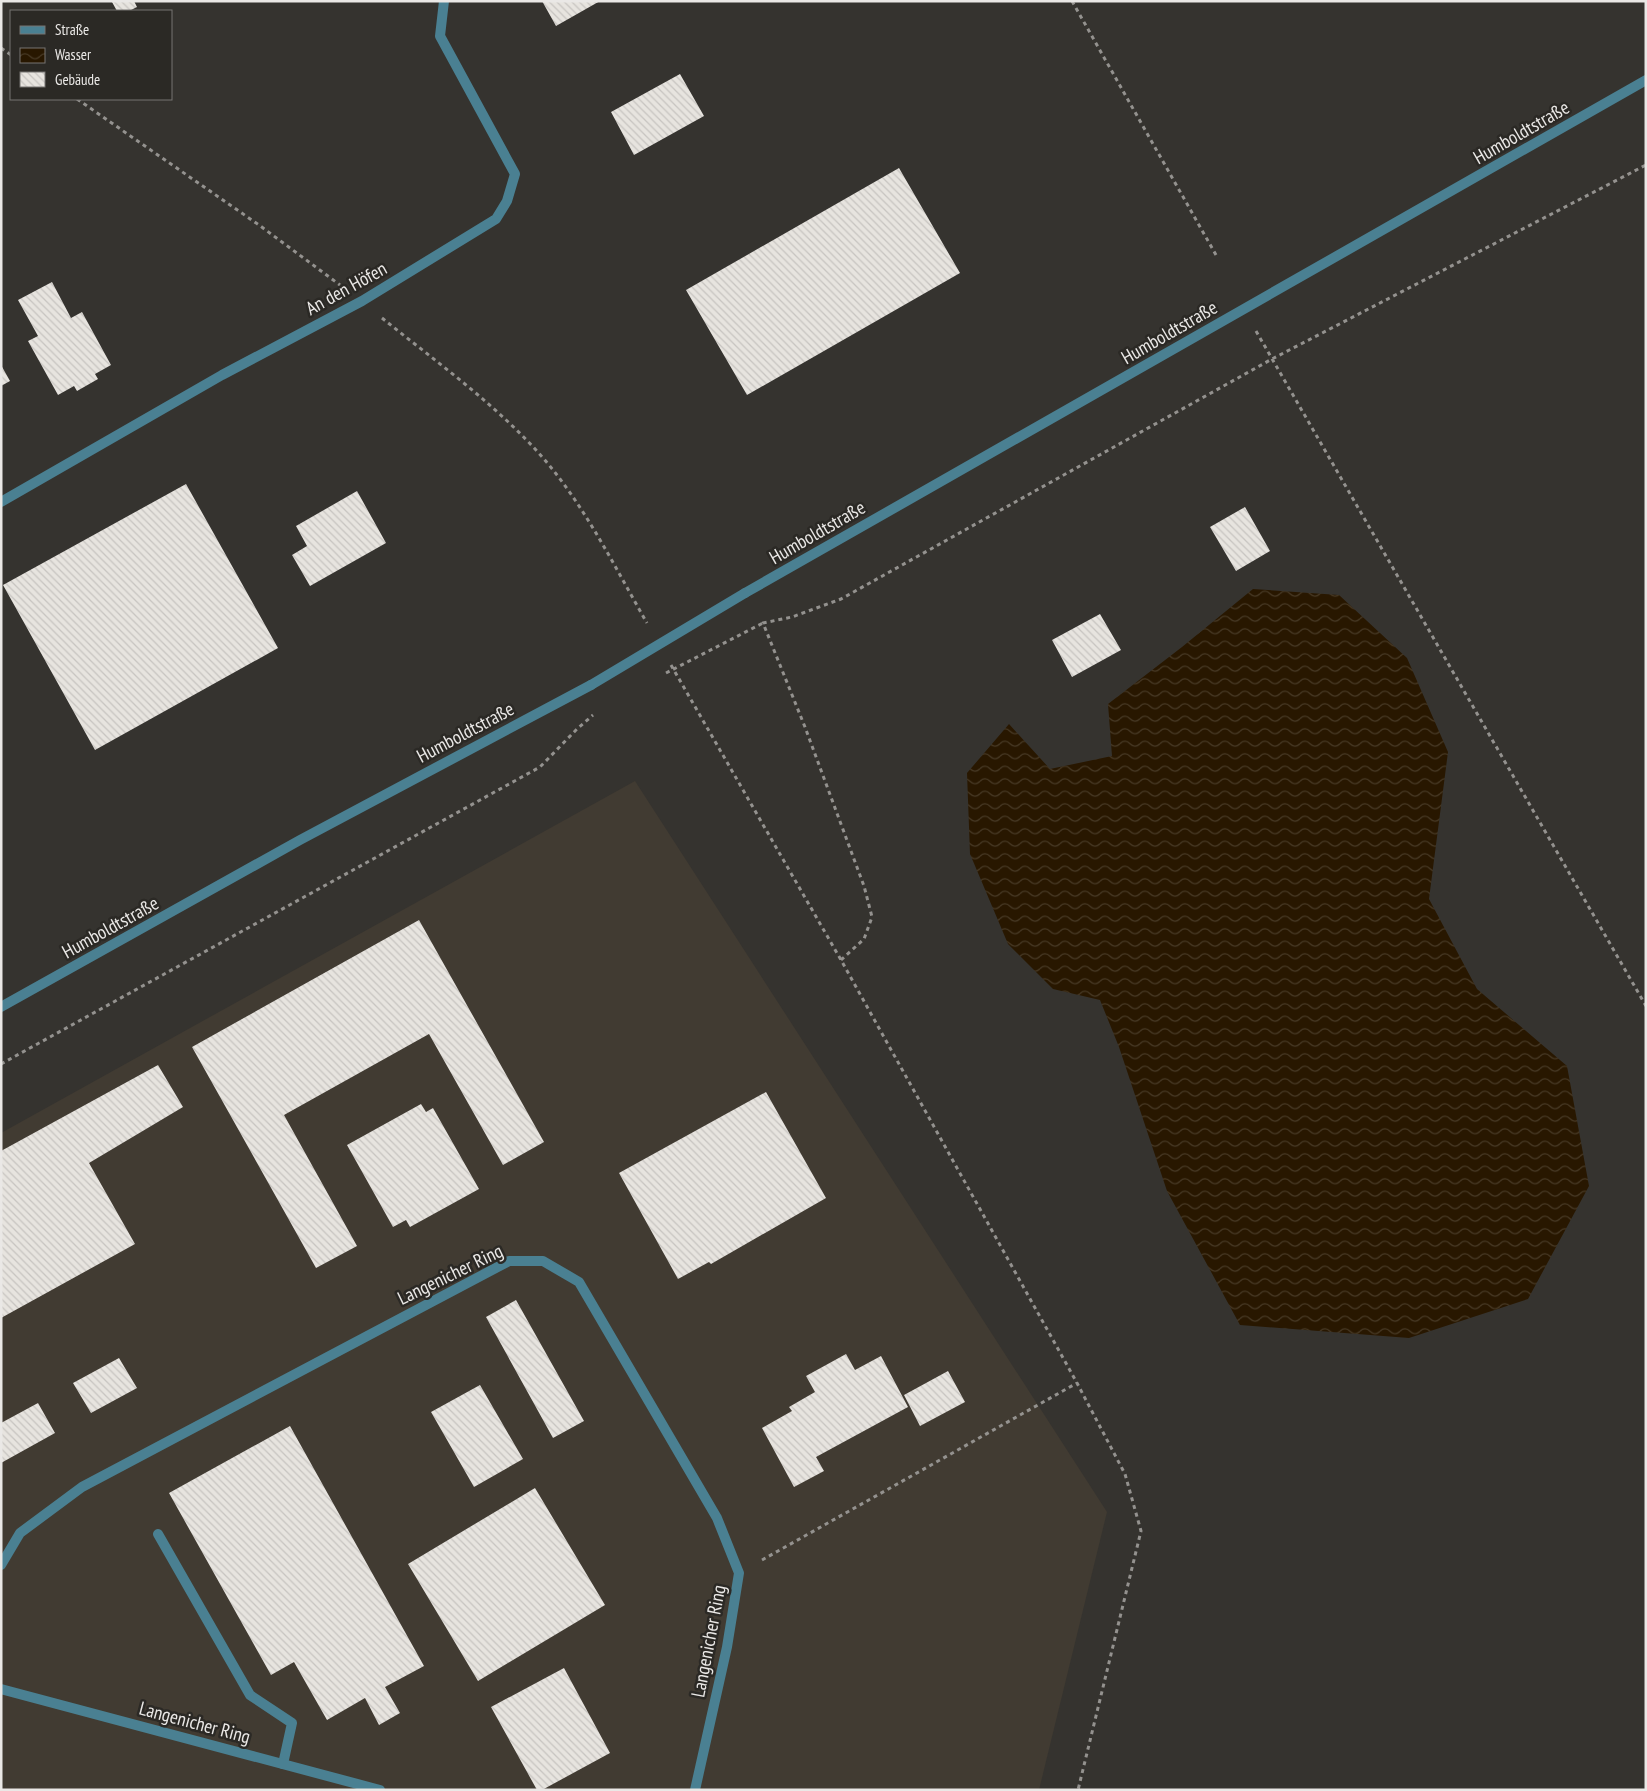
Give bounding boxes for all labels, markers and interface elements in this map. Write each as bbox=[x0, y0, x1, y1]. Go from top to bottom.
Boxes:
legend bbox=[10, 10, 172, 100]
text: Straße bbox=[55, 20, 89, 39]
text: Wasser bbox=[55, 45, 92, 64]
text: Gebäude bbox=[55, 70, 100, 89]
street label: Humboldtstraße bbox=[1469, 95, 1573, 169]
street label: An den Höfen bbox=[301, 256, 391, 320]
street label: Humboldtstraße bbox=[1117, 295, 1221, 369]
street label: Humboldtstraße bbox=[765, 495, 869, 569]
street label: Humboldtstraße bbox=[412, 696, 518, 768]
street label: Humboldtstraße bbox=[58, 891, 163, 963]
street label: Langenicher Ring bbox=[393, 1238, 507, 1310]
street label: Langenicher Ring bbox=[685, 1583, 731, 1699]
street label: Langenicher Ring bbox=[137, 1696, 253, 1748]

